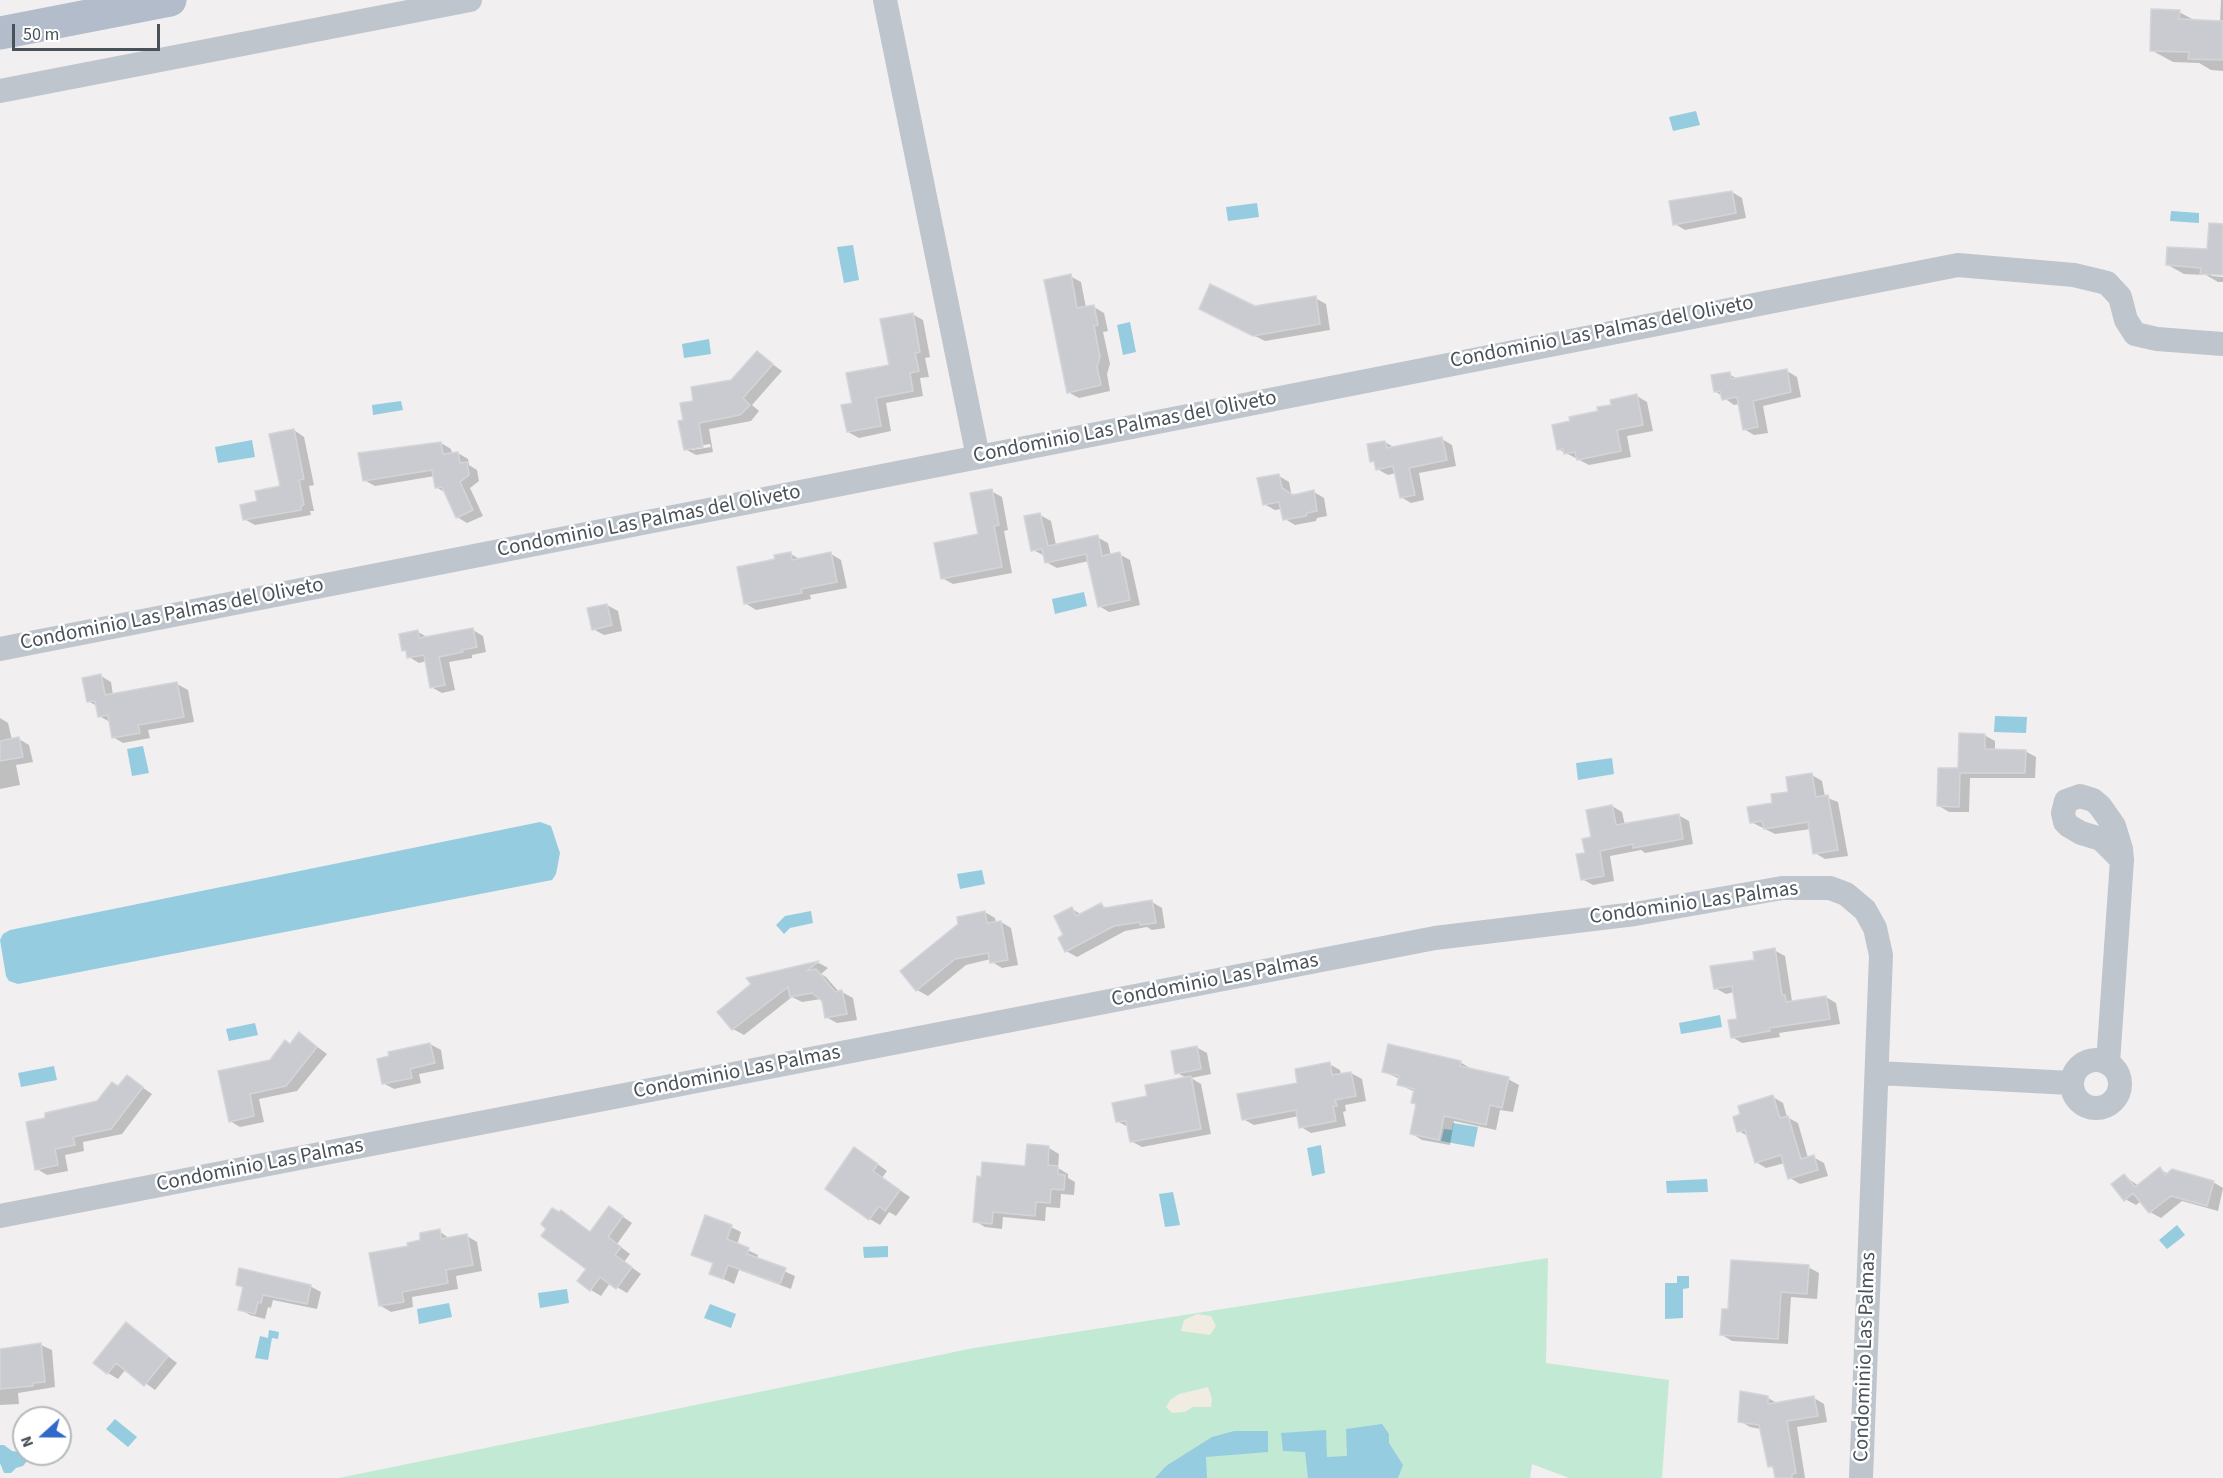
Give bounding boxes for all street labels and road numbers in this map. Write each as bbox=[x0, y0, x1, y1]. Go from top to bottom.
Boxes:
street label: Condominio Las Palmas del Oliveto bbox=[1448, 291, 1756, 375]
street label: Condominio Las Palmas del Oliveto bbox=[971, 386, 1279, 470]
street label: Condominio Las Palmas del Oliveto bbox=[495, 480, 803, 564]
street label: Condominio Las Palmas del Oliveto bbox=[18, 573, 326, 657]
street label: Condominio Las Palmas bbox=[1588, 877, 1800, 931]
street label: Condominio Las Palmas bbox=[1109, 949, 1321, 1013]
street label: Condominio Las Palmas bbox=[631, 1041, 843, 1105]
street label: Condominio Las Palmas bbox=[154, 1134, 366, 1198]
street label: Condominio Las Palmas bbox=[1850, 1252, 1882, 1462]

